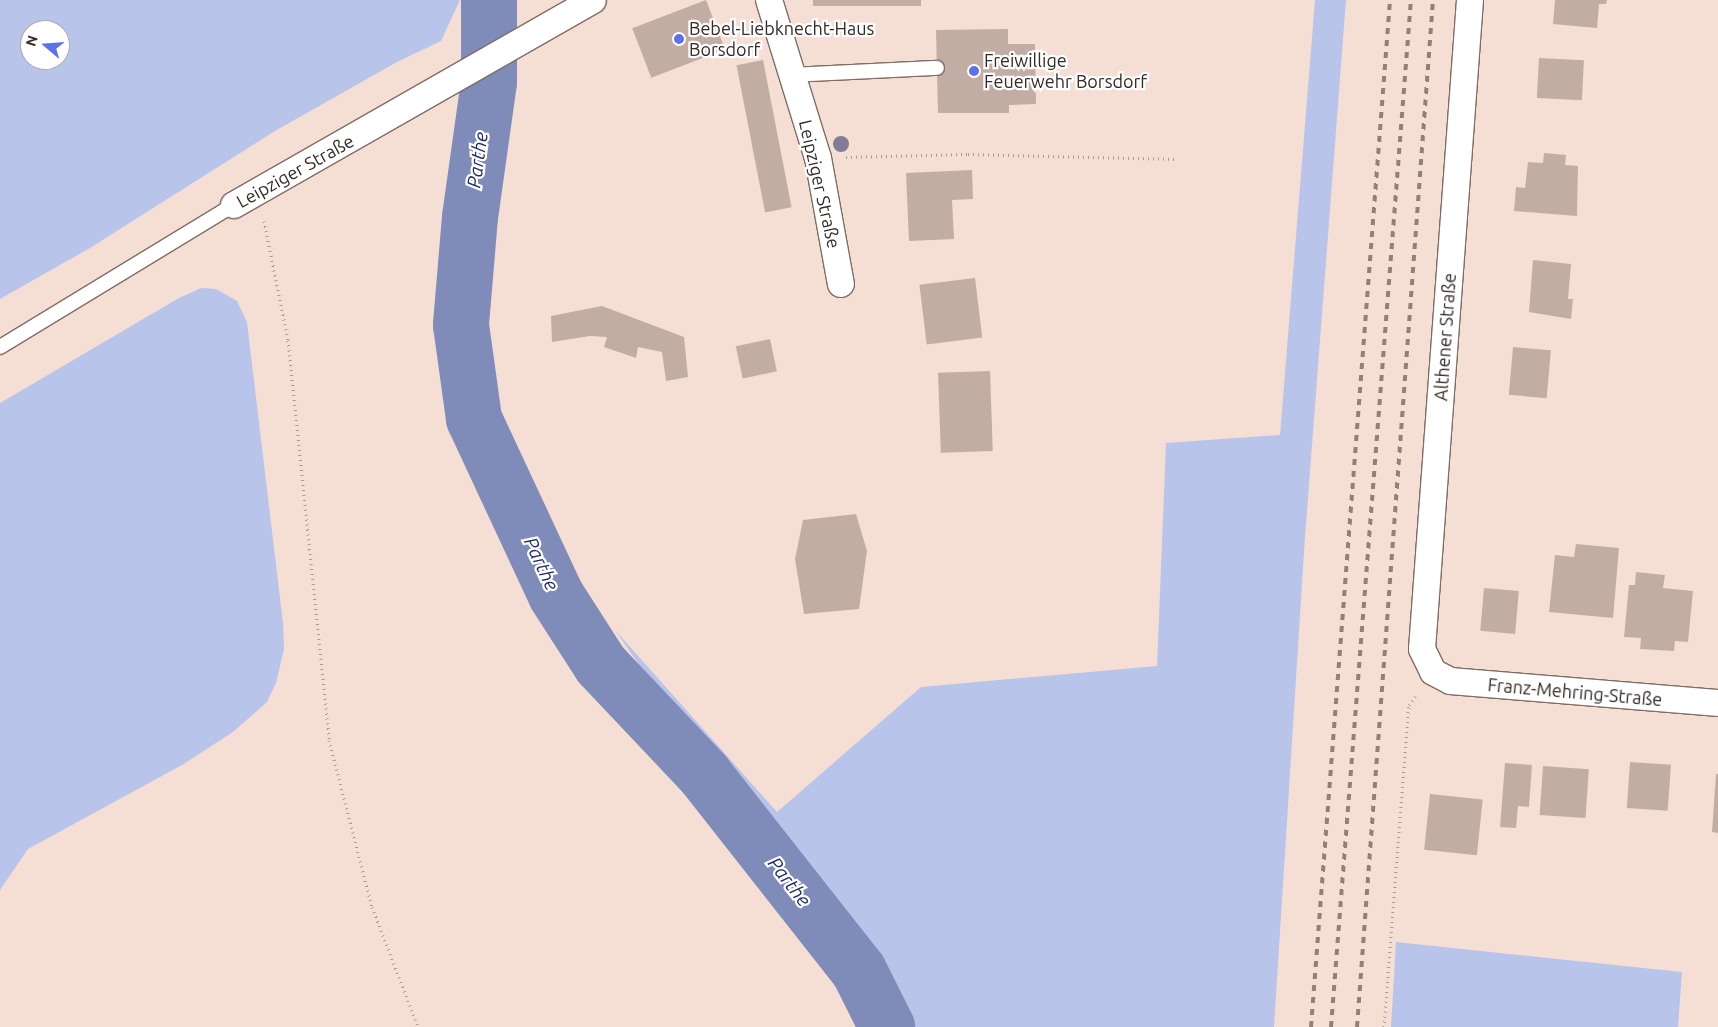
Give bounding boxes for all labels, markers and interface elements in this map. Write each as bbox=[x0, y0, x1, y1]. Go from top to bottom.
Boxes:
place label: Bebel-Liebknecht-Haus Borsdorf bbox=[689, 18, 874, 60]
north arrow bbox=[20, 20, 70, 70]
text: N bbox=[22, 33, 41, 48]
marker: Bebel-Liebknecht-Haus Borsdorf bbox=[673, 33, 685, 45]
place label: Freiwillige Feuerwehr Borsdorf bbox=[984, 50, 1147, 92]
marker: Freiwillige Feuerwehr Borsdorf bbox=[968, 65, 980, 77]
street label: Leipziger Straße bbox=[795, 118, 845, 250]
street label: Leipziger Straße bbox=[232, 130, 358, 212]
water label: Parthe bbox=[463, 131, 493, 189]
street label: Althener Straße bbox=[1430, 272, 1460, 402]
water label: Parthe bbox=[519, 534, 563, 594]
street label: Franz-Mehring-Straße bbox=[1487, 674, 1663, 710]
water label: Parthe bbox=[763, 853, 815, 911]

